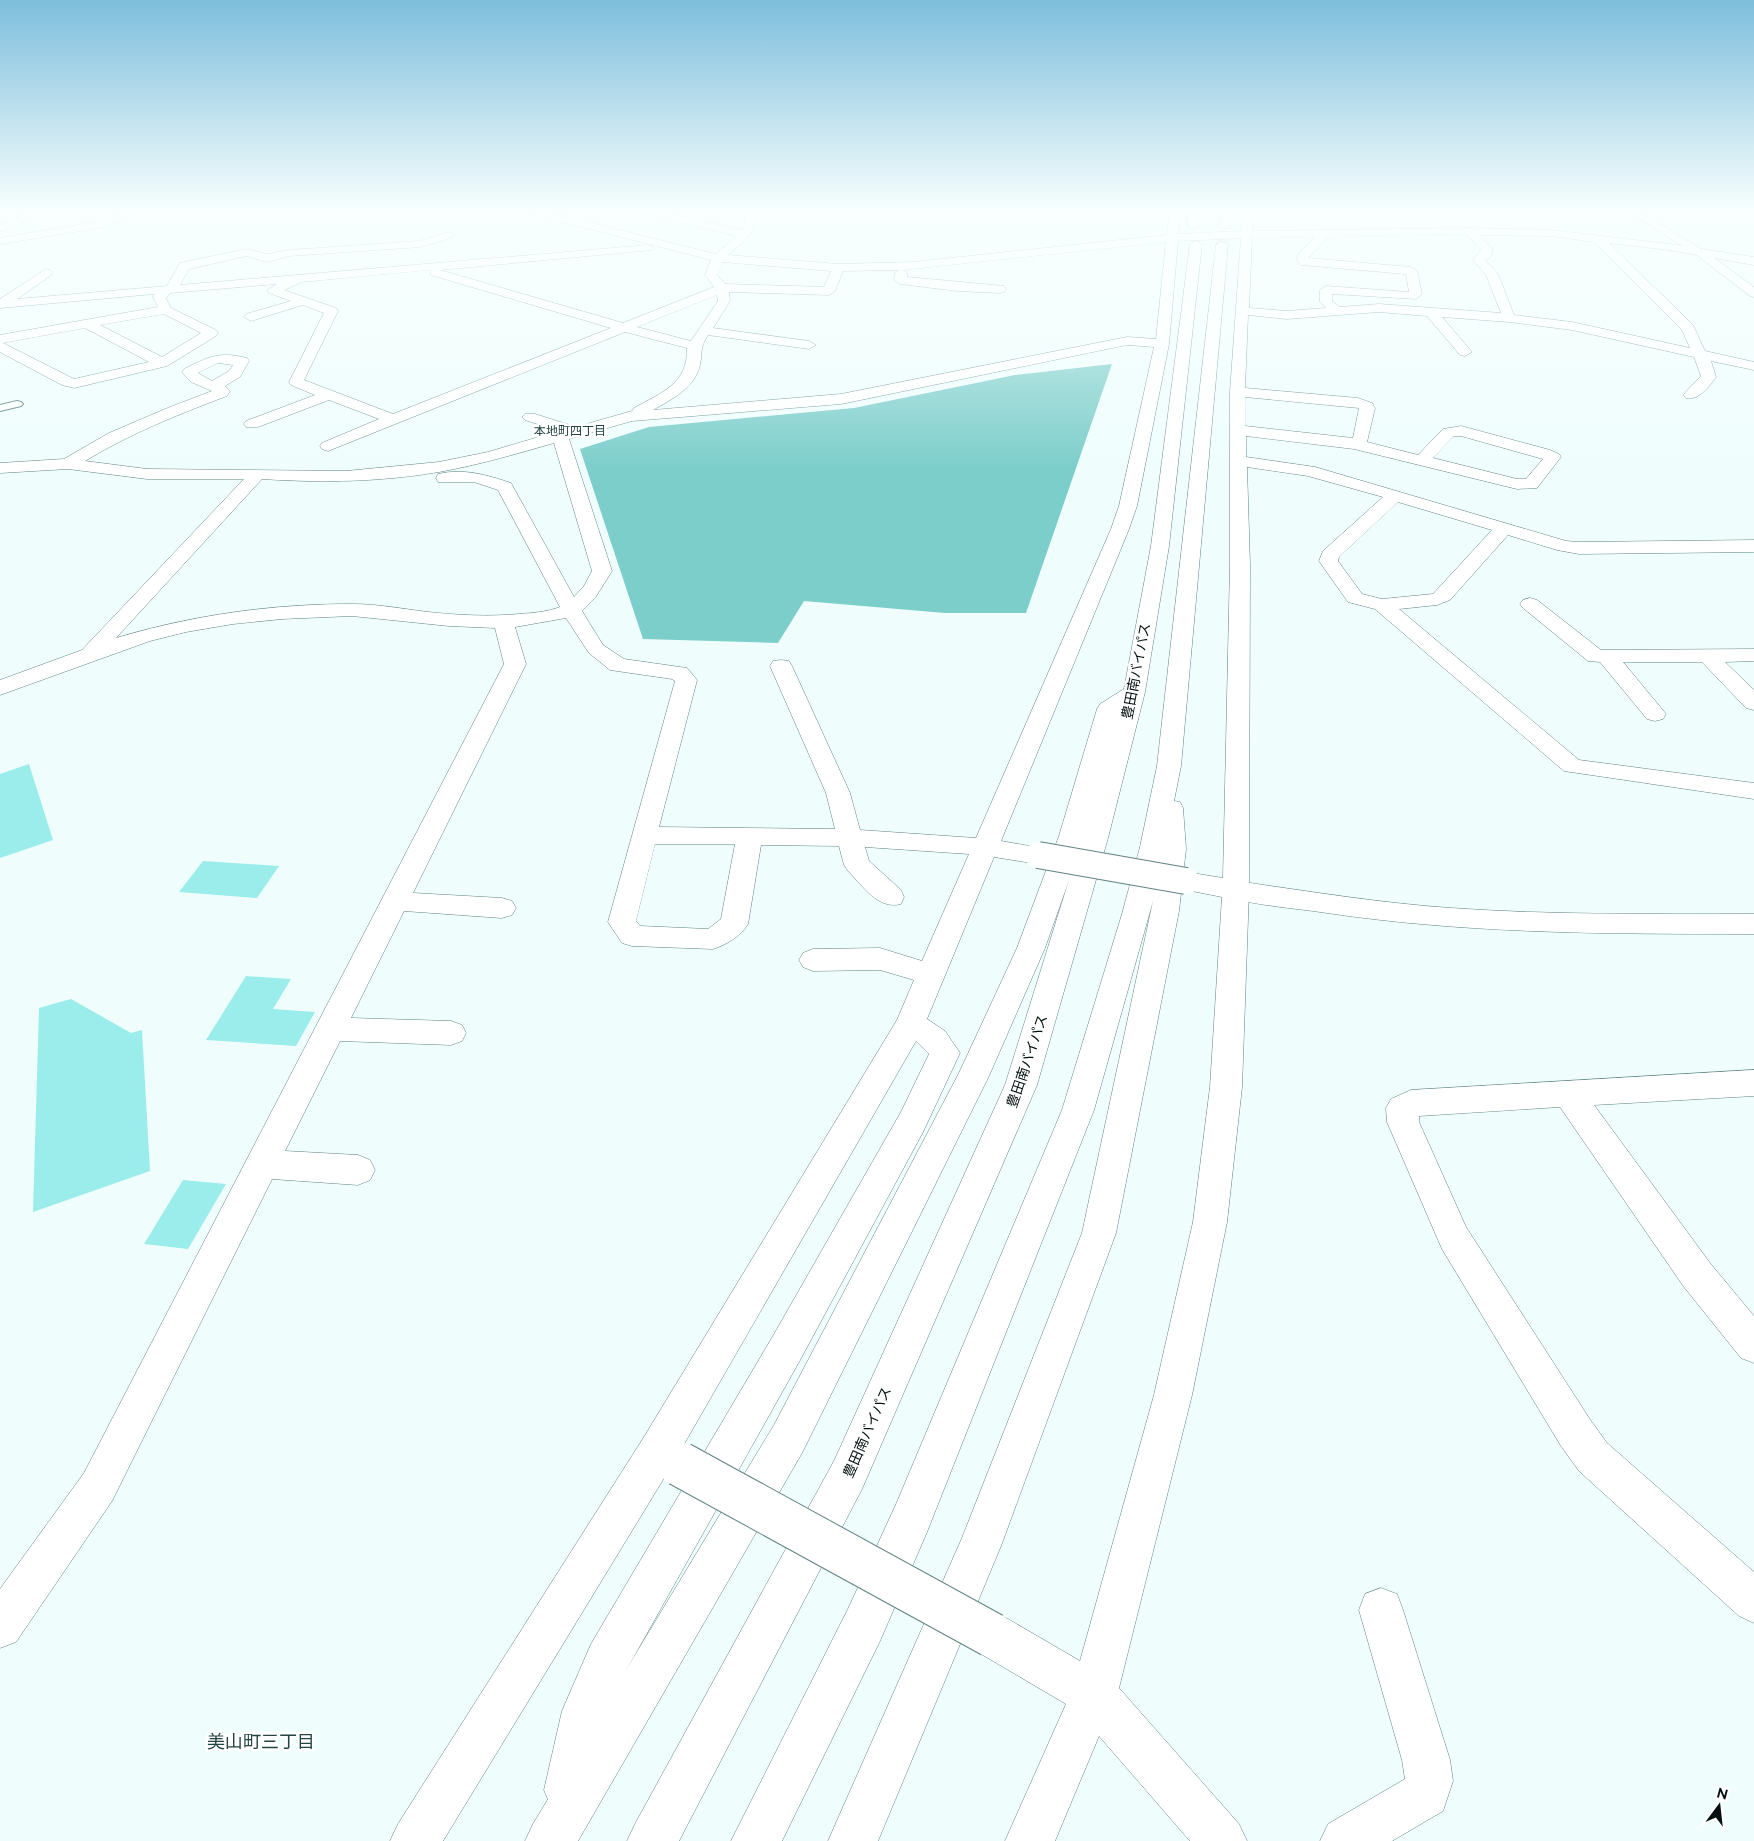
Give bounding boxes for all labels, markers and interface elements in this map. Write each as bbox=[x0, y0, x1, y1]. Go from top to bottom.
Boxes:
district label: 本地町四丁目 bbox=[534, 424, 606, 438]
street label: 豊田南バイパス bbox=[1119, 622, 1153, 720]
street label: 豊田南バイパス bbox=[1004, 1012, 1050, 1110]
street label: 豊田南バイパス bbox=[840, 1384, 894, 1480]
district label: 美山町三丁目 bbox=[207, 1731, 315, 1752]
north arrow bbox=[1694, 1781, 1744, 1831]
text: N bbox=[1715, 1784, 1730, 1803]

